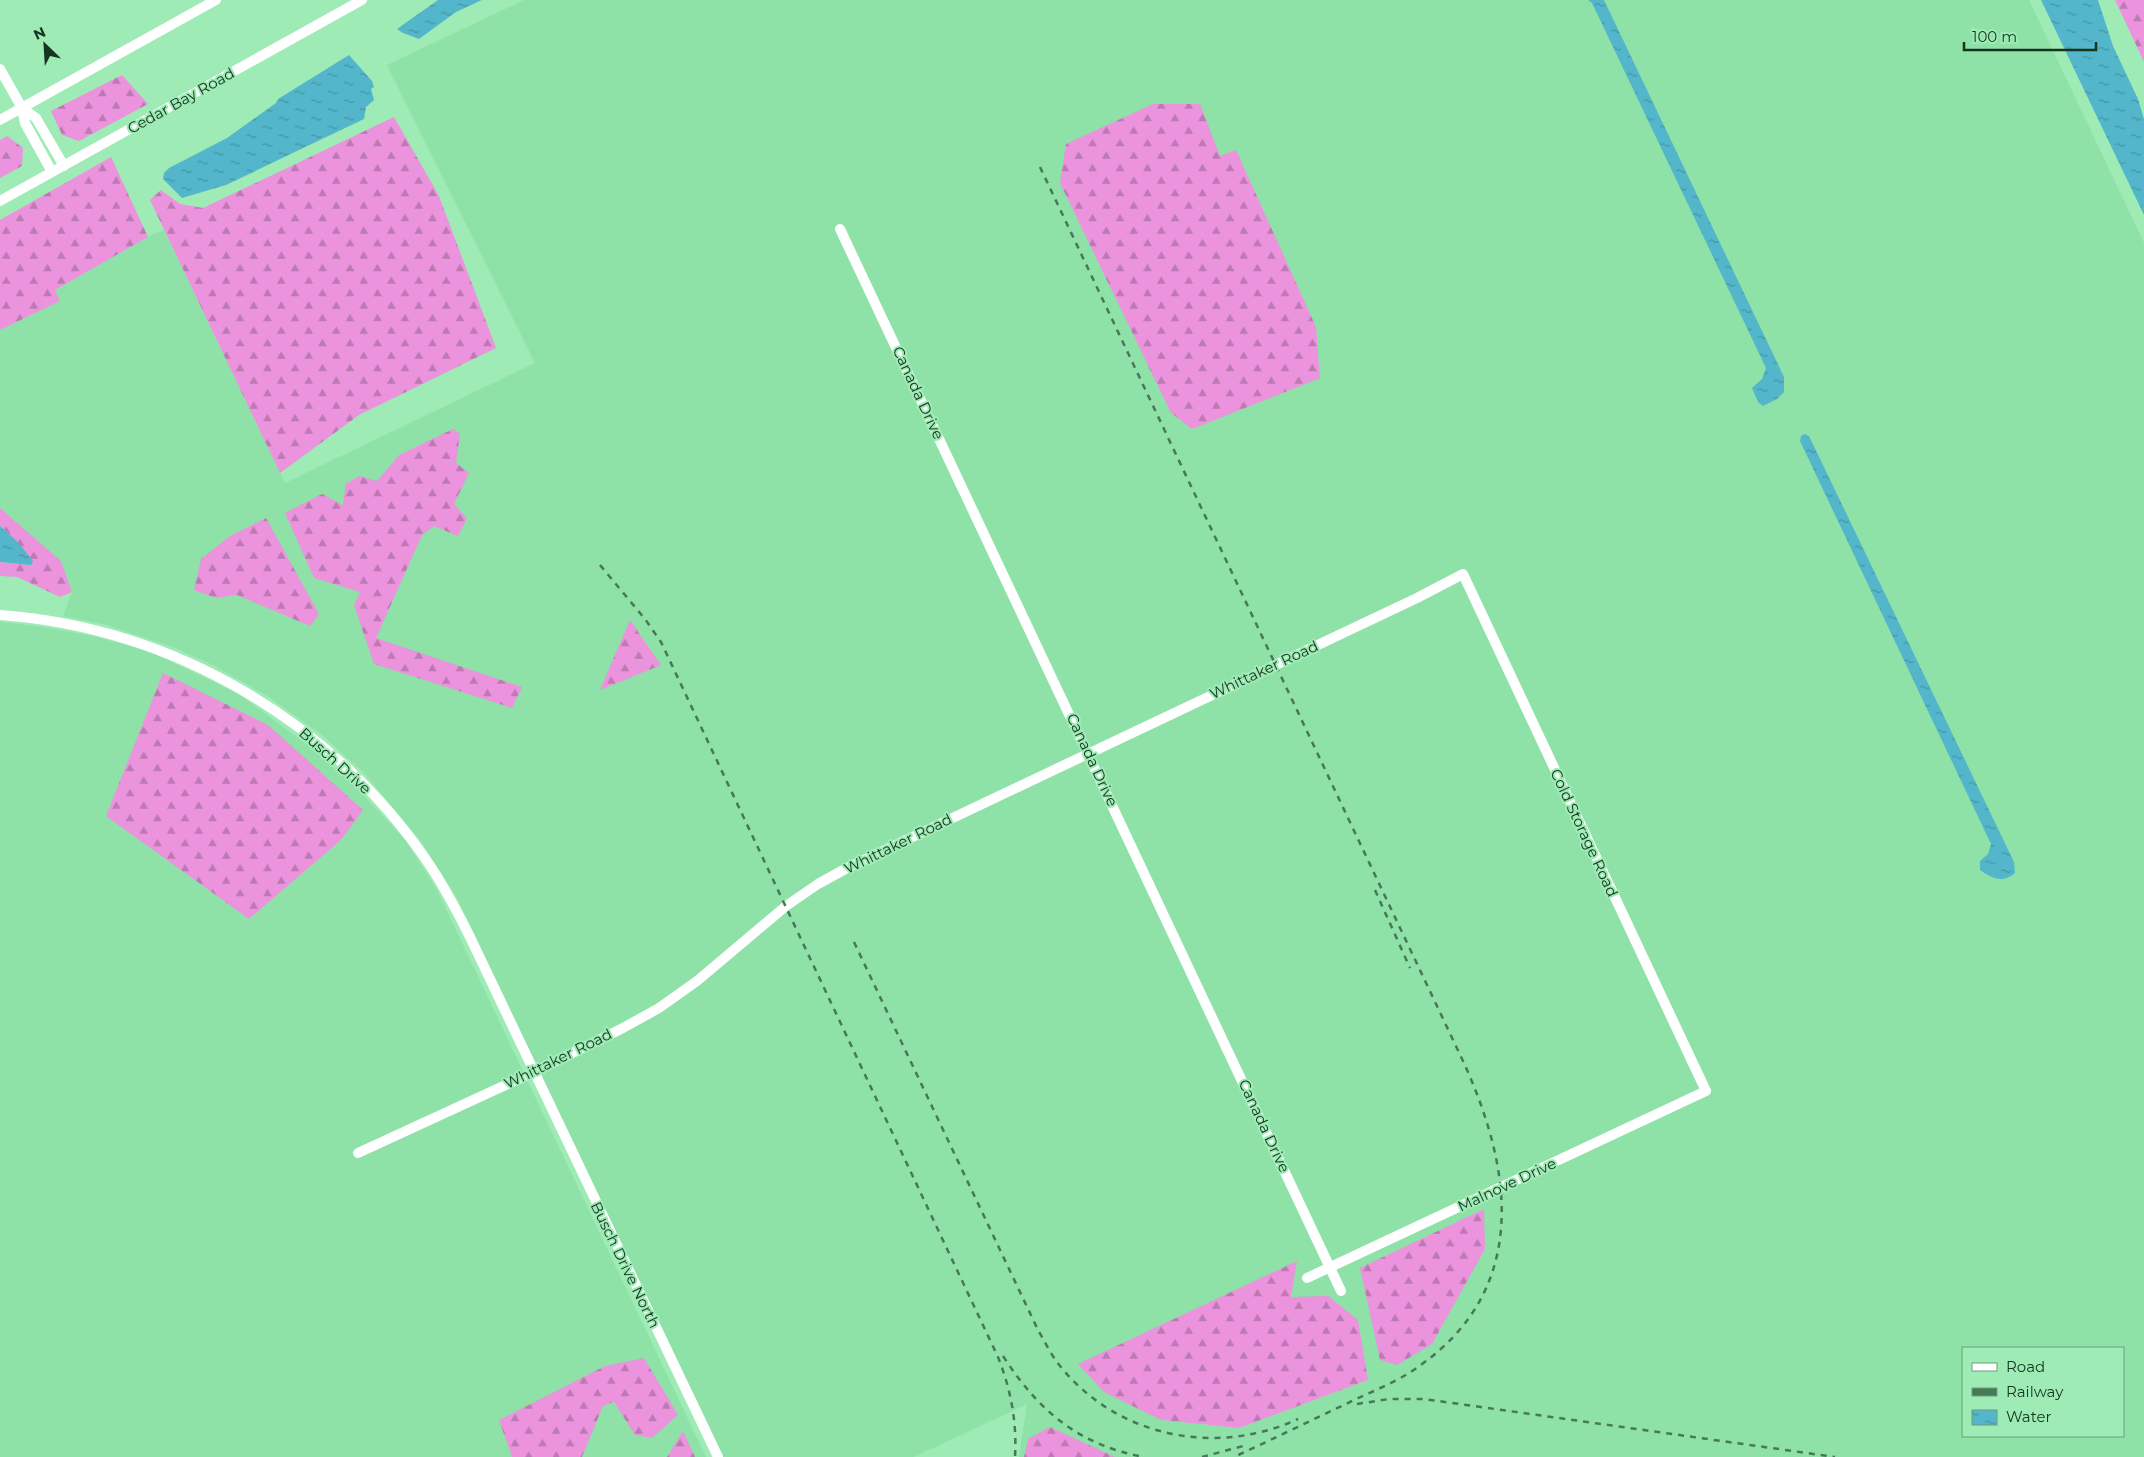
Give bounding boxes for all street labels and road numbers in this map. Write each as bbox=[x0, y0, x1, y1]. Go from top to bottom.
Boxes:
street label: Cedar Bay Road bbox=[124, 63, 238, 138]
street label: Canada Drive bbox=[889, 343, 948, 442]
street label: Whittaker Road bbox=[1206, 636, 1321, 703]
street label: Canada Drive bbox=[1063, 710, 1122, 809]
street label: Busch Drive bbox=[295, 723, 375, 798]
street label: Cold Storage Road bbox=[1546, 766, 1622, 900]
street label: Whittaker Road bbox=[841, 809, 955, 878]
street label: Whittaker Road bbox=[501, 1024, 615, 1093]
street label: Canada Drive bbox=[1235, 1076, 1294, 1175]
street label: Malnove Drive bbox=[1454, 1153, 1559, 1216]
street label: Busch Drive North bbox=[587, 1198, 664, 1331]

